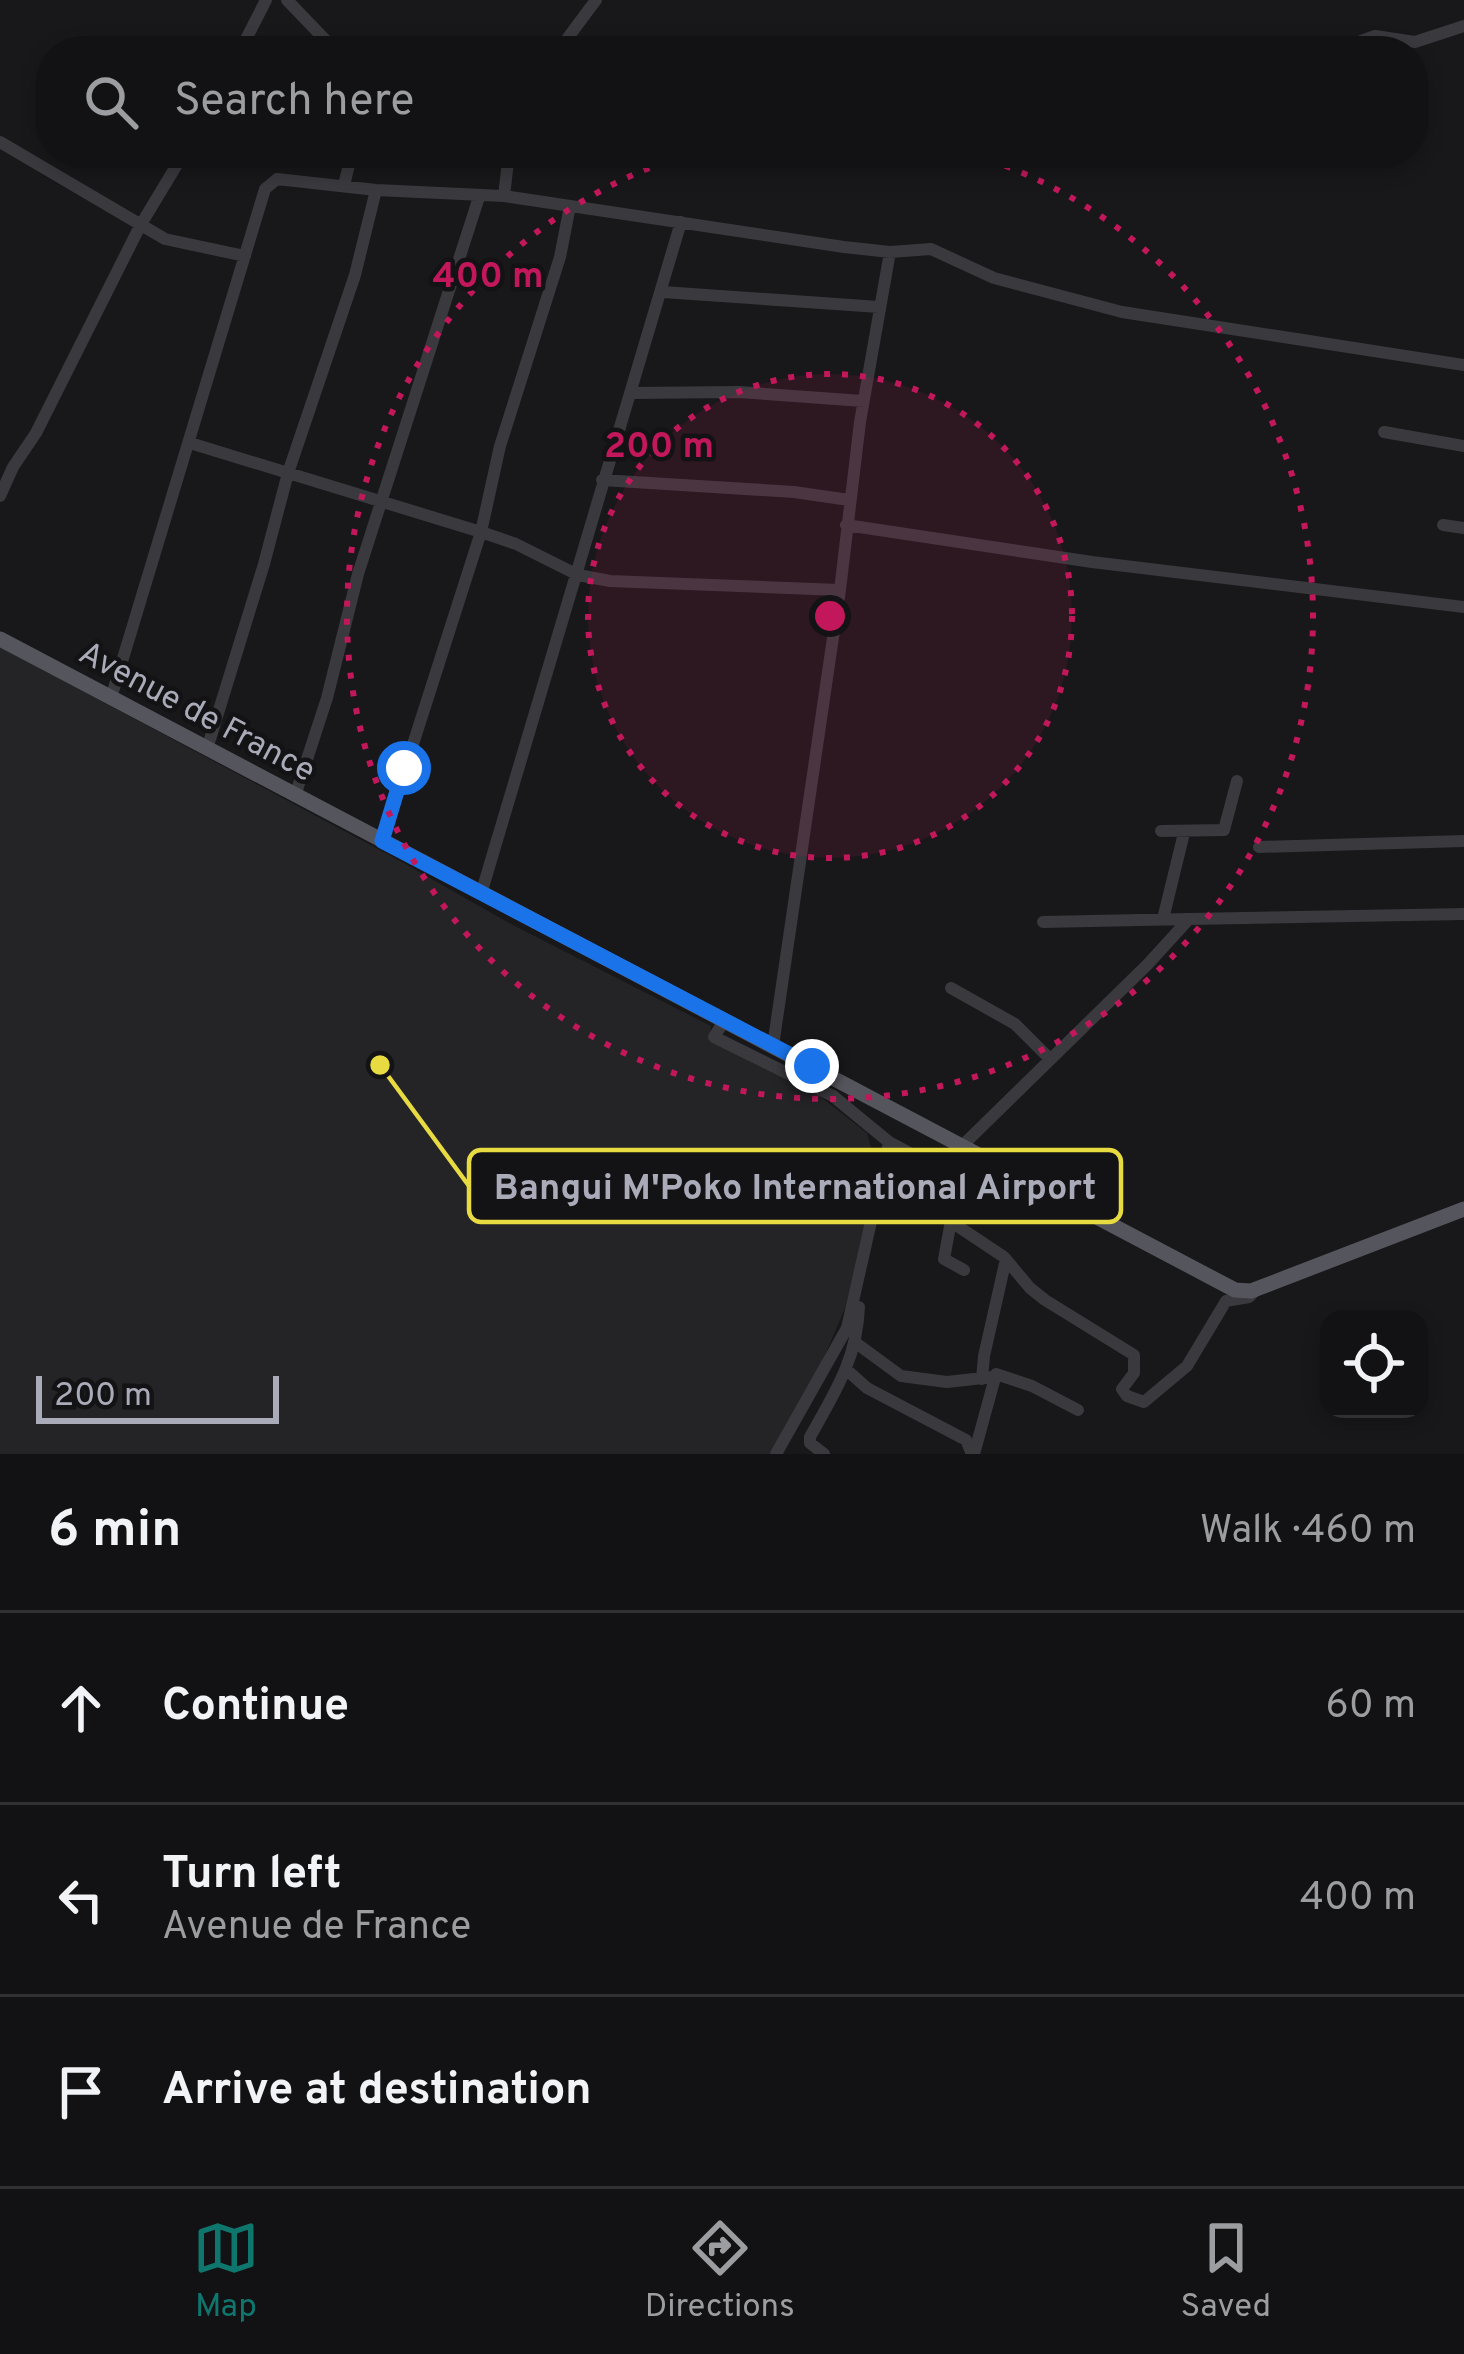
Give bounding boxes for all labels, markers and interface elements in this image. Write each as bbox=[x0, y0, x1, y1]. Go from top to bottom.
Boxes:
search box bbox=[36, 36, 1428, 168]
icon: search bbox=[78, 69, 144, 135]
text: Search here bbox=[174, 74, 414, 131]
text: 400 m bbox=[432, 255, 544, 301]
text: 200 m bbox=[604, 425, 714, 471]
centre of rings bbox=[809, 595, 851, 637]
street label: Avenue de France bbox=[71, 634, 322, 794]
route start bbox=[377, 741, 431, 795]
route end bbox=[785, 1039, 839, 1093]
callout: Bangui M'Poko International Airport bbox=[469, 1150, 1121, 1222]
text: Bangui M'Poko International Airport bbox=[494, 1167, 1096, 1213]
map controls bbox=[1320, 1310, 1428, 1418]
button: locate bbox=[1320, 1310, 1428, 1418]
scale bar bbox=[36, 1370, 279, 1423]
text: 200 m bbox=[54, 1376, 152, 1418]
text: 6 min bbox=[48, 1500, 181, 1565]
text: Walk · 460 m bbox=[1200, 1508, 1416, 1557]
icon: ahead bbox=[48, 1675, 114, 1741]
text: Continue bbox=[162, 1679, 349, 1736]
text: 60 m bbox=[1325, 1683, 1416, 1732]
text: Turn left bbox=[162, 1847, 341, 1904]
icon: left bbox=[48, 1867, 114, 1933]
text: 400 m bbox=[1300, 1875, 1416, 1924]
text: Avenue de France bbox=[162, 1904, 471, 1953]
icon: arrive bbox=[48, 2059, 114, 2125]
text: Arrive at destination bbox=[162, 2063, 592, 2120]
tab: Map bbox=[193, 2215, 259, 2329]
tab: Directions bbox=[645, 2215, 795, 2329]
tab: Saved bbox=[1180, 2215, 1271, 2329]

